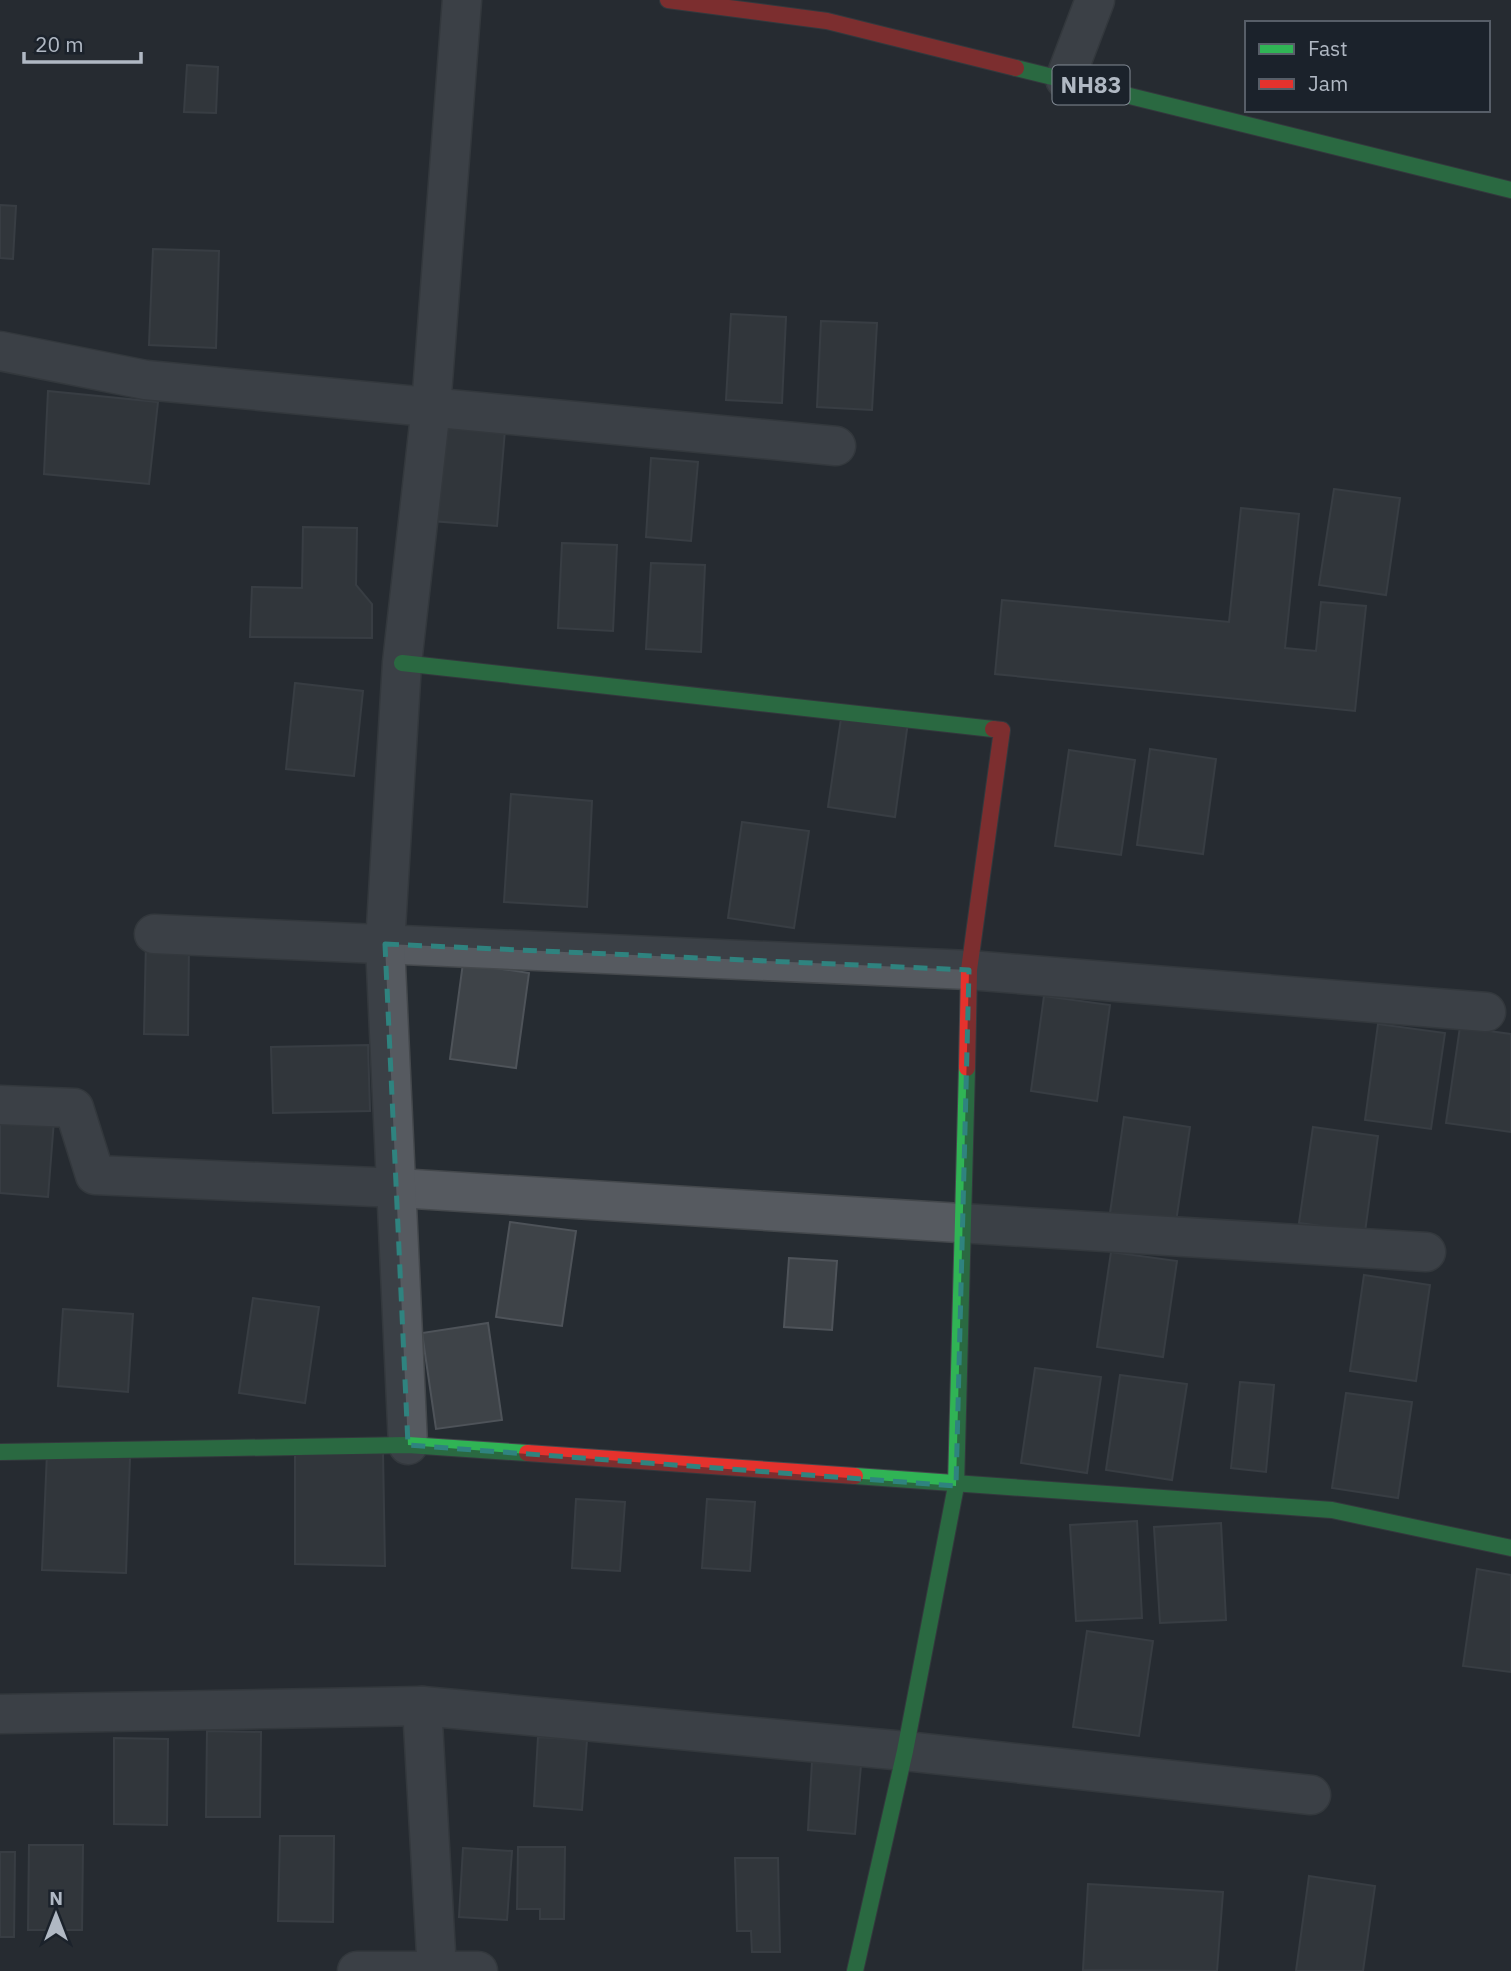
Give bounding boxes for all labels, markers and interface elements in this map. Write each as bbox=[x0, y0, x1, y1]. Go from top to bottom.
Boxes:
scale bar bbox=[24, 21, 142, 65]
legend bbox=[1245, 21, 1490, 112]
text: 20 m bbox=[35, 30, 84, 58]
text: Fast bbox=[1308, 34, 1348, 62]
road number: NH83 bbox=[1052, 66, 1130, 104]
text: Jam bbox=[1308, 69, 1348, 97]
north arrow bbox=[21, 1880, 91, 1950]
text: N bbox=[49, 1886, 63, 1910]

